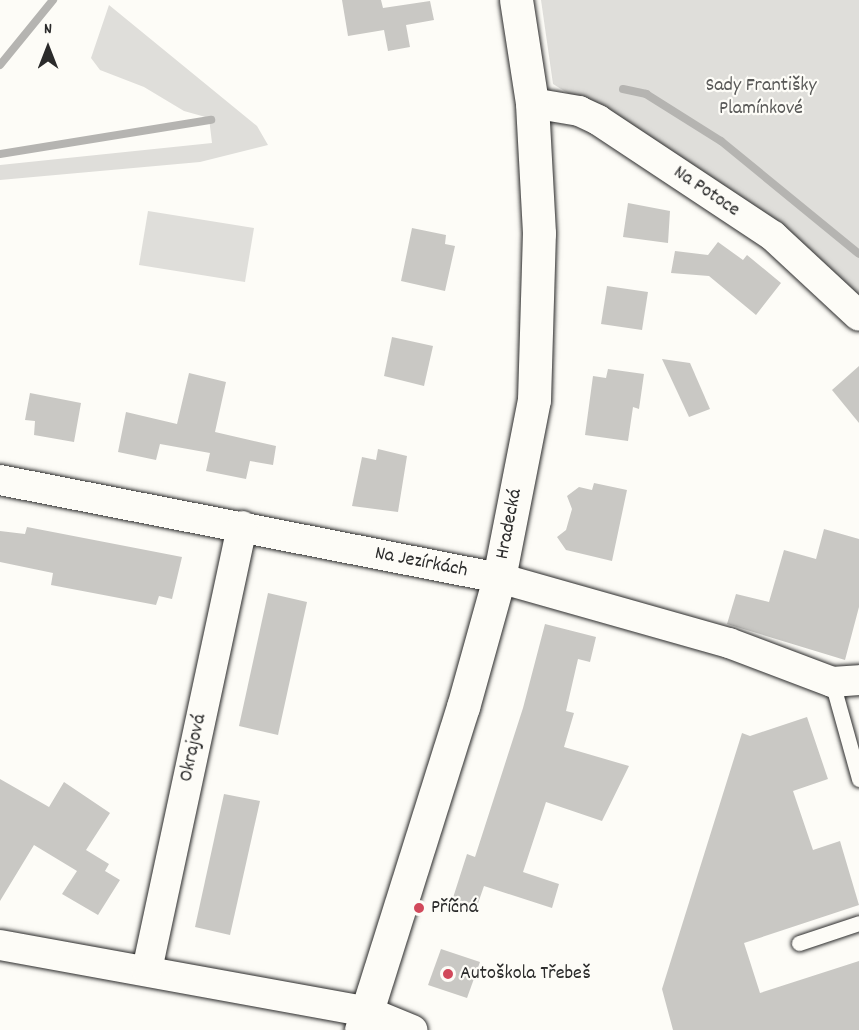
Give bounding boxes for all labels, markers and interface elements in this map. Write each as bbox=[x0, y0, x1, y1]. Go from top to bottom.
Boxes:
north arrow bbox=[18, 18, 78, 78]
text: N bbox=[44, 18, 52, 41]
park label: Sady Františky Plamínkové bbox=[705, 74, 817, 121]
street label: Na Potoce bbox=[668, 161, 744, 223]
street label: Hradecká bbox=[491, 487, 529, 561]
street label: Na Jezírkách bbox=[373, 542, 469, 584]
street label: Okrajová bbox=[175, 712, 213, 784]
place label: Příčná bbox=[431, 896, 478, 920]
marker: Příčná bbox=[412, 901, 426, 915]
place label: Autoškola Třebeš bbox=[460, 962, 591, 986]
marker: Autoškola Třebeš bbox=[441, 967, 455, 981]

